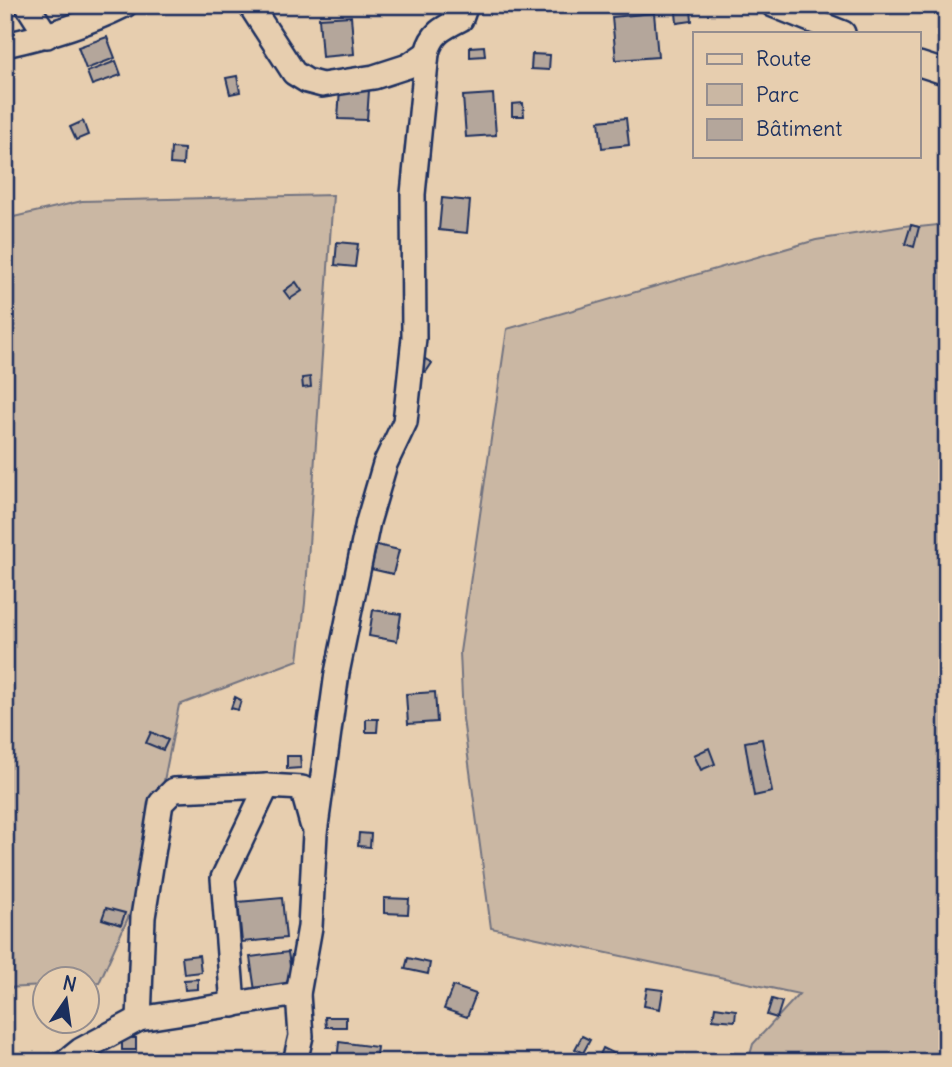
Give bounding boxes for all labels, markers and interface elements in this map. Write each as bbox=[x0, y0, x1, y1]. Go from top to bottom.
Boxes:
legend bbox=[693, 32, 920, 158]
text: Route bbox=[756, 45, 811, 72]
text: Parc bbox=[756, 81, 799, 108]
text: Bâtiment bbox=[756, 115, 842, 142]
north arrow bbox=[32, 965, 102, 1036]
text: N bbox=[61, 970, 79, 997]

